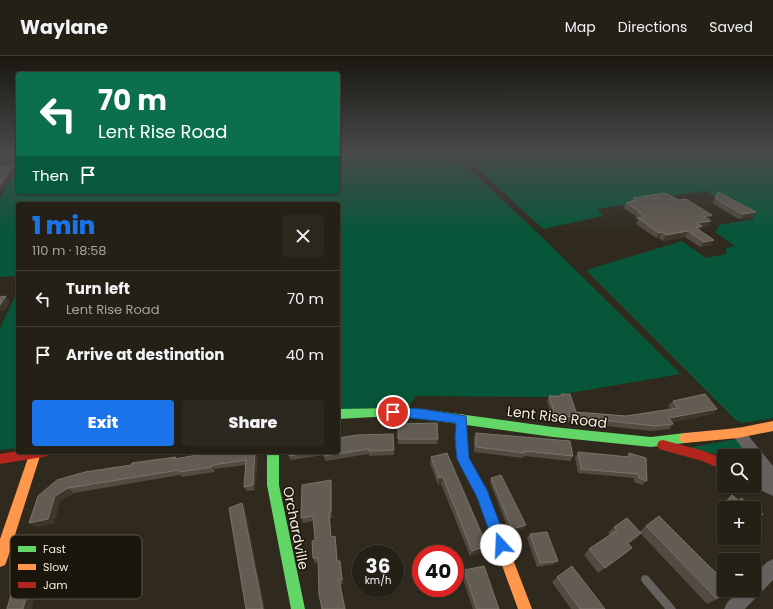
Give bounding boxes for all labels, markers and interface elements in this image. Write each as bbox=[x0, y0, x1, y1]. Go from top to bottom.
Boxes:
text: Waylane bbox=[20, 14, 108, 41]
text: Map bbox=[565, 17, 596, 37]
text: Directions bbox=[618, 17, 687, 37]
text: Saved bbox=[709, 17, 753, 37]
text: 70 m bbox=[98, 81, 167, 120]
icon: left bbox=[32, 88, 84, 140]
text: Lent Rise Road bbox=[98, 119, 227, 144]
icon: arrive bbox=[77, 164, 99, 186]
text: Then bbox=[32, 165, 69, 186]
text: 1 min bbox=[32, 209, 95, 242]
button: close bbox=[282, 215, 324, 257]
text: 110 m · 18:58 bbox=[32, 241, 107, 260]
text: Turn left bbox=[66, 278, 130, 299]
icon: left bbox=[32, 288, 54, 310]
text: 70 m bbox=[287, 288, 324, 309]
text: Lent Rise Road bbox=[66, 300, 159, 319]
icon: arrive bbox=[32, 344, 54, 366]
text: Arrive at destination bbox=[66, 344, 224, 365]
text: 40 m bbox=[286, 344, 324, 365]
pin bbox=[376, 395, 410, 429]
button: Exit bbox=[32, 400, 174, 446]
button: Share bbox=[182, 400, 324, 446]
icon: arrive bbox=[382, 401, 404, 423]
street label: Lent Rise Road bbox=[506, 401, 608, 433]
map controls bbox=[717, 449, 761, 597]
button: search bbox=[717, 449, 761, 493]
street label: Orchardville bbox=[278, 485, 314, 572]
button: + bbox=[717, 501, 761, 545]
position arrow bbox=[480, 524, 522, 566]
legend bbox=[10, 535, 142, 599]
text: Fast bbox=[43, 541, 66, 557]
speed limit sign: 40 bbox=[412, 545, 464, 597]
text: 36 bbox=[366, 552, 390, 580]
button: − bbox=[717, 553, 761, 597]
text: Slow bbox=[43, 559, 68, 575]
text: km/h bbox=[365, 573, 391, 588]
text: Jam bbox=[43, 577, 68, 593]

